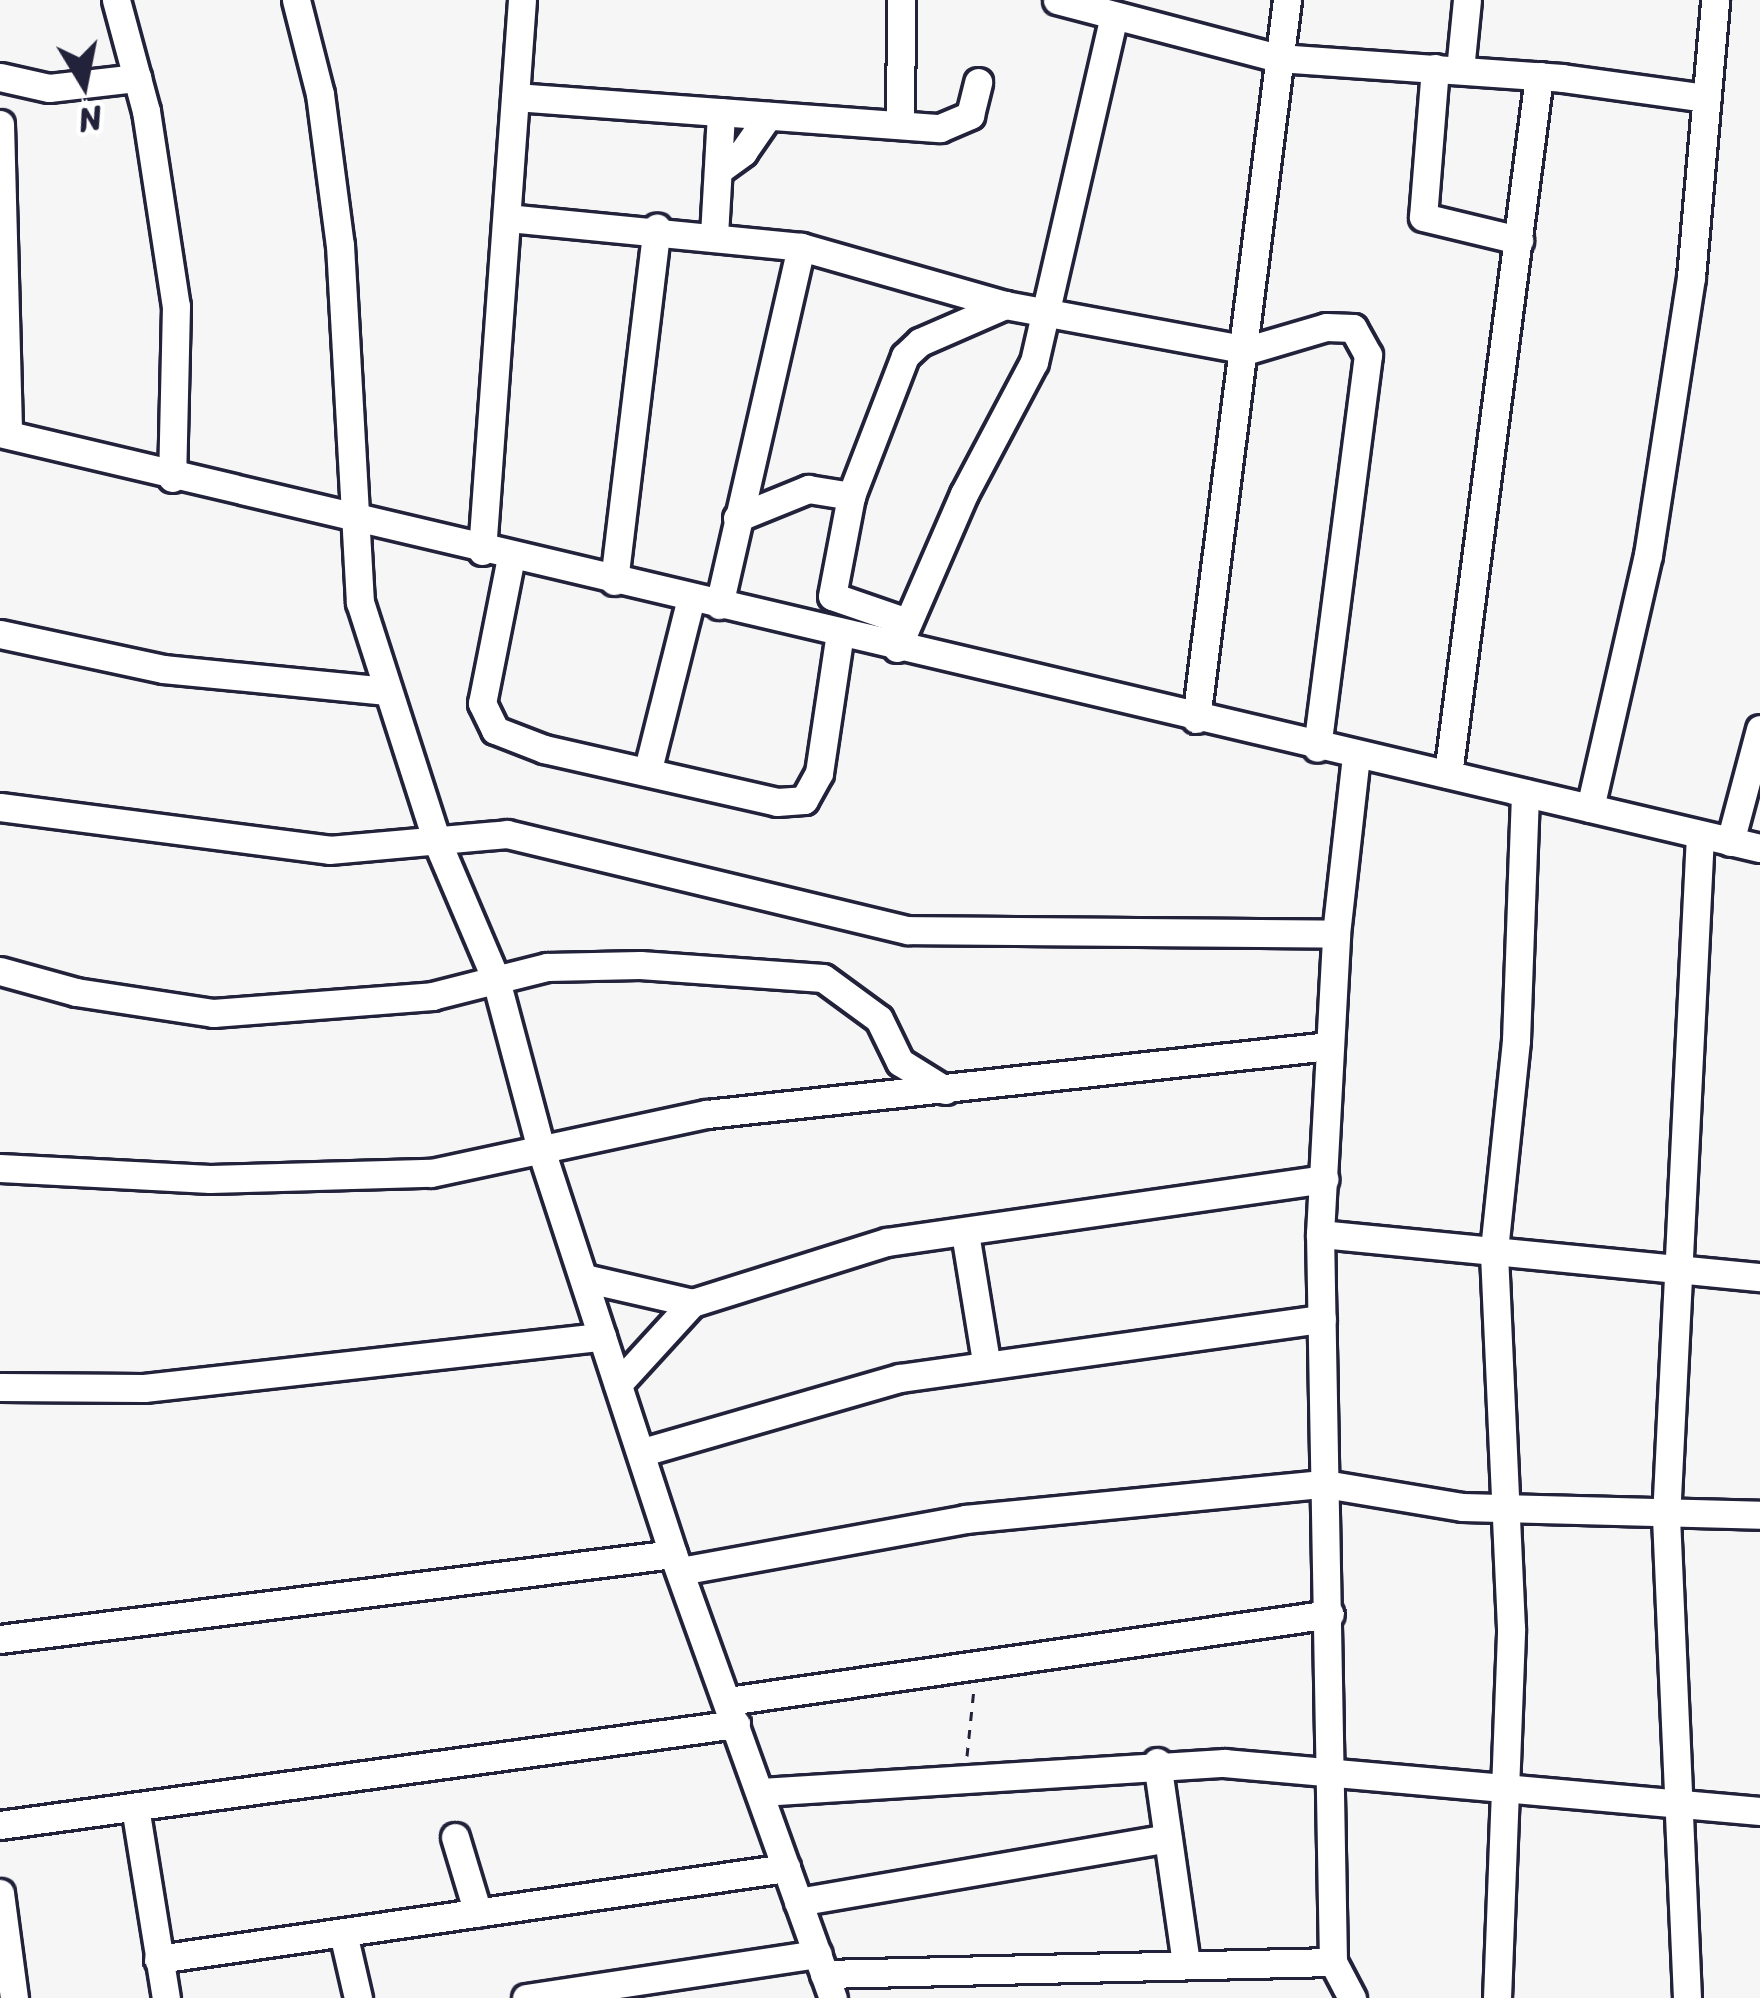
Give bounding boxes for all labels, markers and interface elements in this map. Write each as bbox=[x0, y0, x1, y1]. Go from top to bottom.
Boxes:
north arrow bbox=[24, 24, 144, 144]
text: N bbox=[74, 89, 107, 150]

